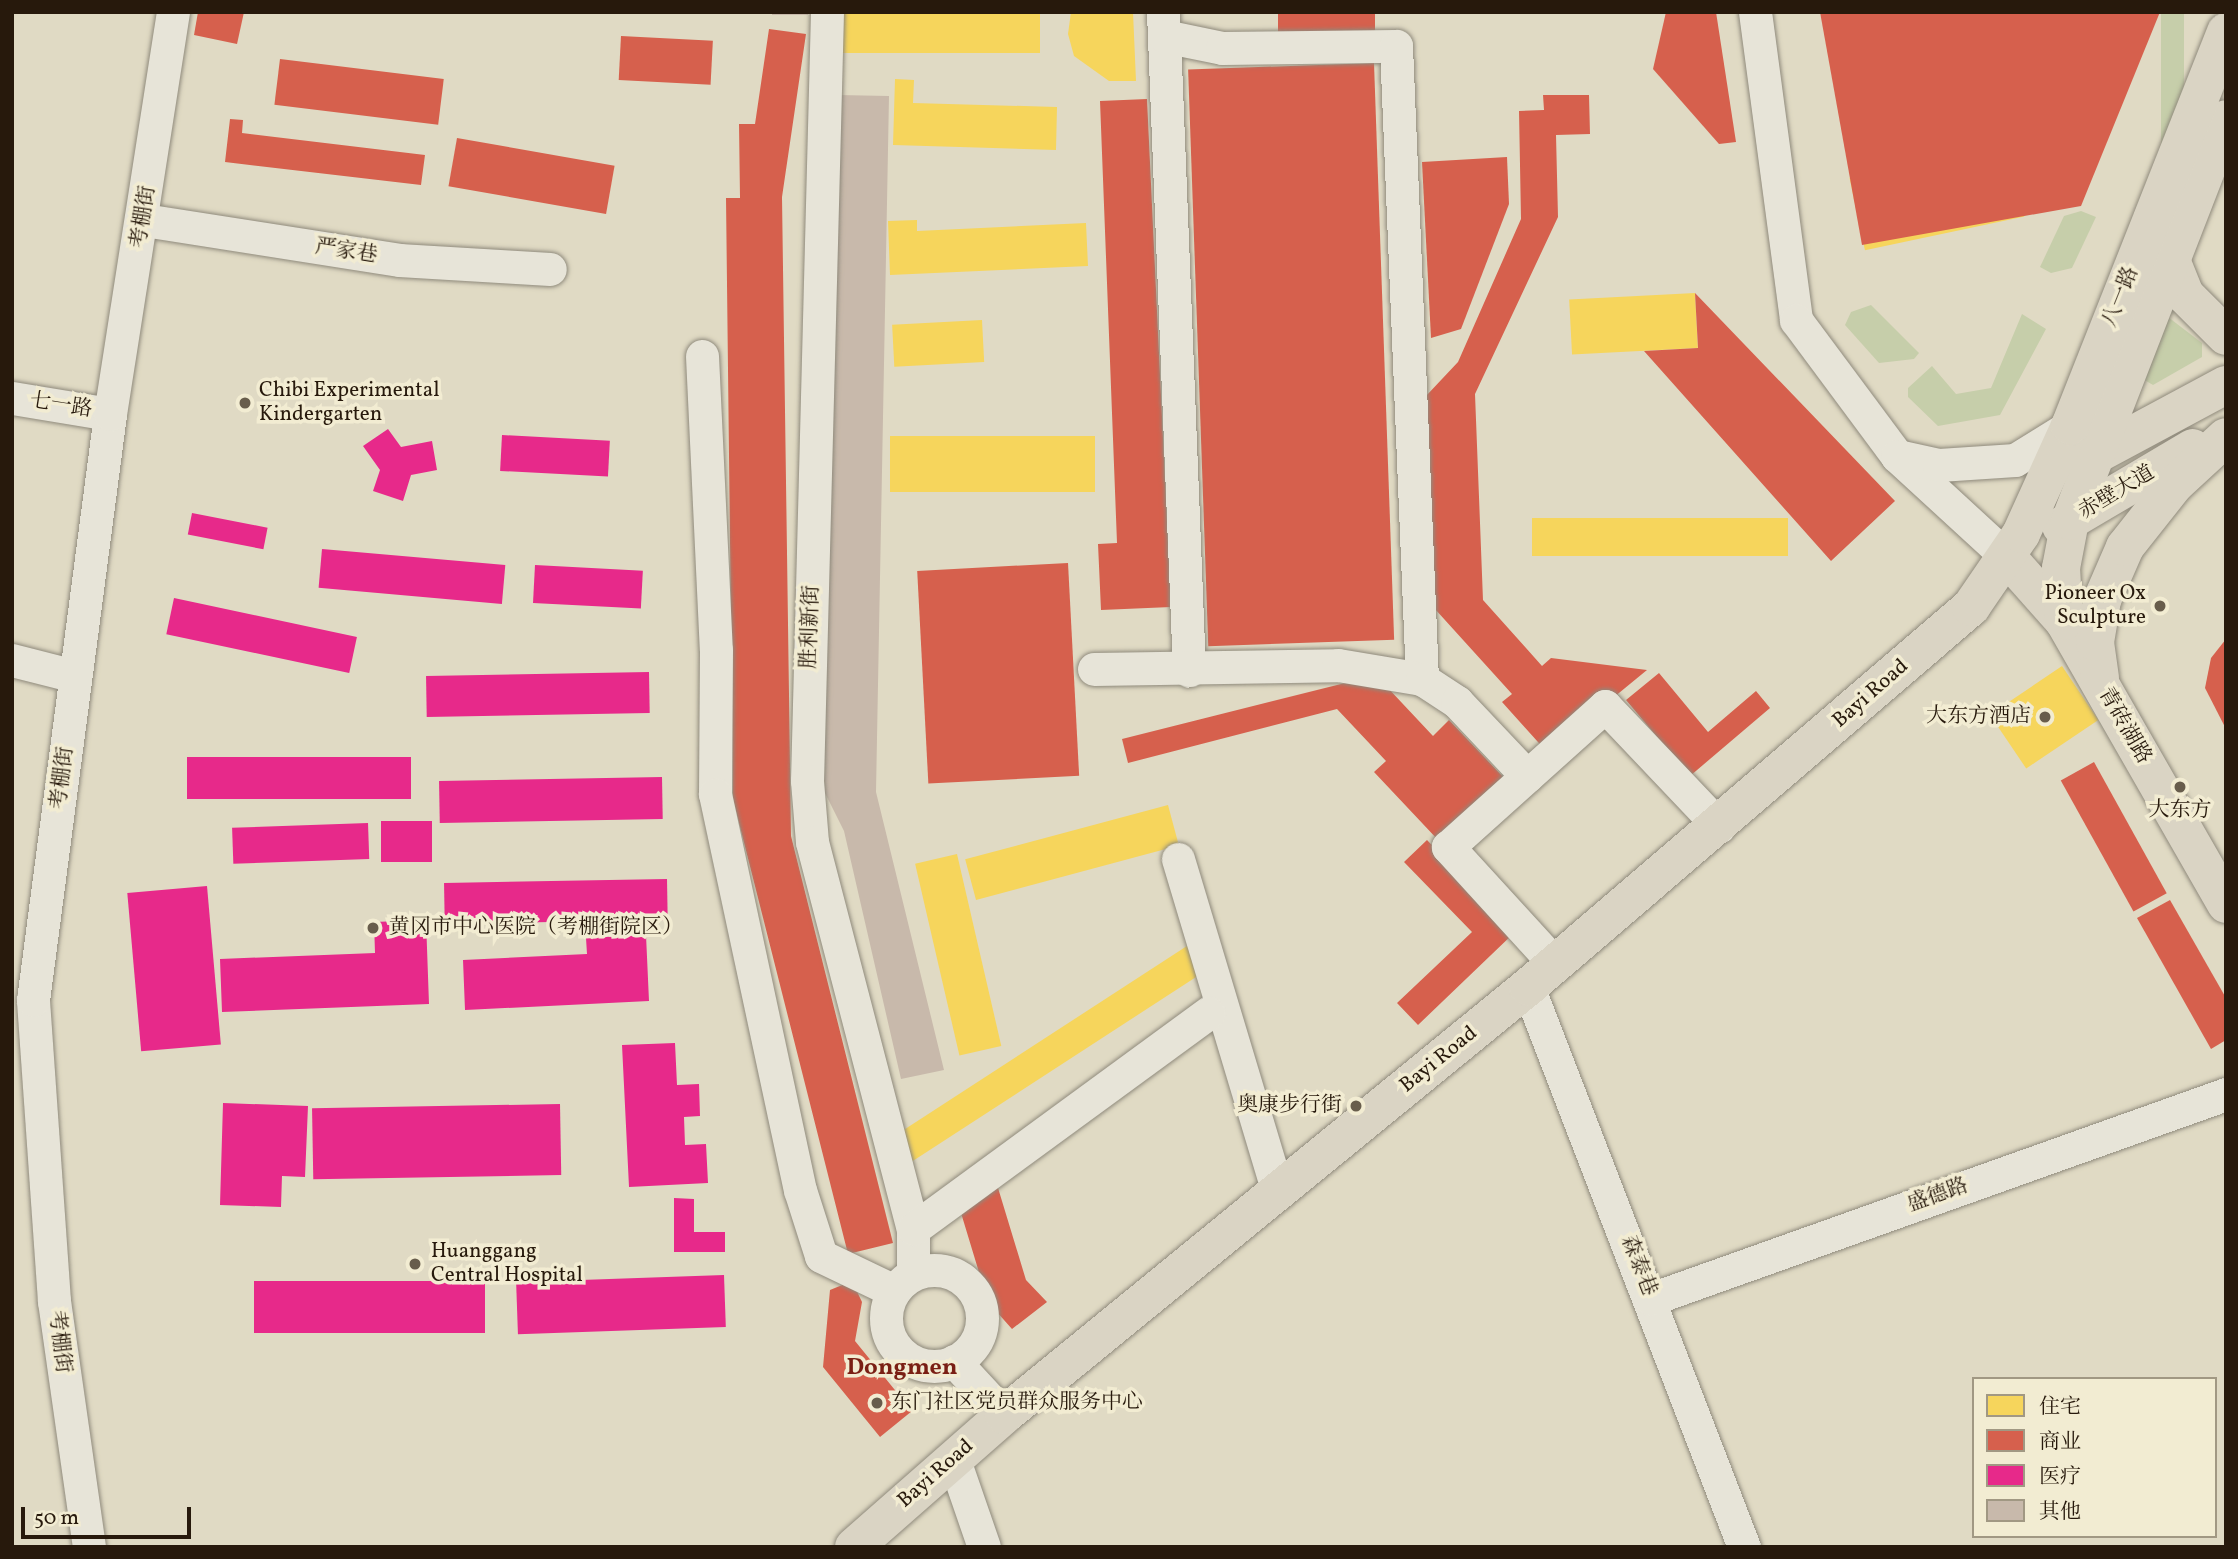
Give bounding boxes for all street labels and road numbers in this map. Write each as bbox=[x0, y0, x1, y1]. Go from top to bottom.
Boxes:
street label: 考棚街 bbox=[127, 184, 161, 250]
street label: 严家巷 bbox=[313, 235, 379, 269]
street label: 八一路 bbox=[2098, 263, 2144, 331]
street label: 七一路 bbox=[28, 389, 94, 423]
street label: 赤壁大道 bbox=[2075, 461, 2159, 525]
street label: 胜利新街 bbox=[797, 585, 825, 669]
street label: Bayi Road bbox=[1828, 654, 1914, 734]
street label: 青砖湖路 bbox=[2092, 683, 2156, 769]
street label: 考棚街 bbox=[47, 745, 79, 811]
street label: Bayi Road bbox=[1395, 1021, 1483, 1099]
street label: 盛德路 bbox=[1904, 1173, 1972, 1219]
street label: 森泰巷 bbox=[1615, 1232, 1661, 1300]
street label: 考棚街 bbox=[43, 1309, 75, 1375]
street label: Bayi Road bbox=[893, 1434, 979, 1514]

